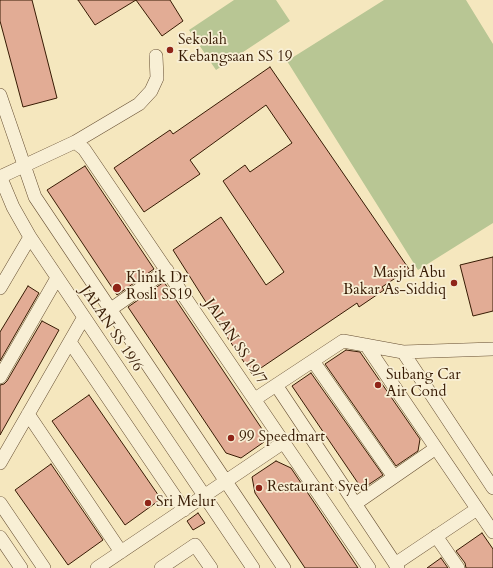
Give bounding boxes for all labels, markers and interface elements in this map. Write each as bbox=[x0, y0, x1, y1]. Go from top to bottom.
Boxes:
place label: Sekolah Kebangsaan SS 19 bbox=[178, 32, 292, 67]
marker: Sekolah Kebangsaan SS 19 bbox=[165, 45, 175, 55]
place label: Masjid Abu Bakar As-Siddiq bbox=[343, 265, 446, 300]
place label: Klinik Dr Rosli SS19 bbox=[126, 270, 192, 305]
marker: Masjid Abu Bakar As-Siddiq bbox=[449, 278, 459, 288]
marker: Klinik Dr Rosli SS19 bbox=[111, 282, 123, 294]
street label: JALAN SS 19/6 bbox=[76, 283, 146, 375]
street label: JALAN SS 19/7 bbox=[200, 296, 270, 388]
place label: Subang Car Air Cond bbox=[386, 367, 461, 402]
marker: Subang Car Air Cond bbox=[373, 380, 383, 390]
place label: 99 Speedmart bbox=[239, 429, 325, 447]
marker: 99 Speedmart bbox=[226, 433, 236, 443]
place label: Restaurant Syed bbox=[267, 479, 368, 497]
marker: Restaurant Syed bbox=[254, 483, 264, 493]
place label: Sri Melur bbox=[156, 494, 216, 512]
marker: Sri Melur bbox=[143, 498, 153, 508]

